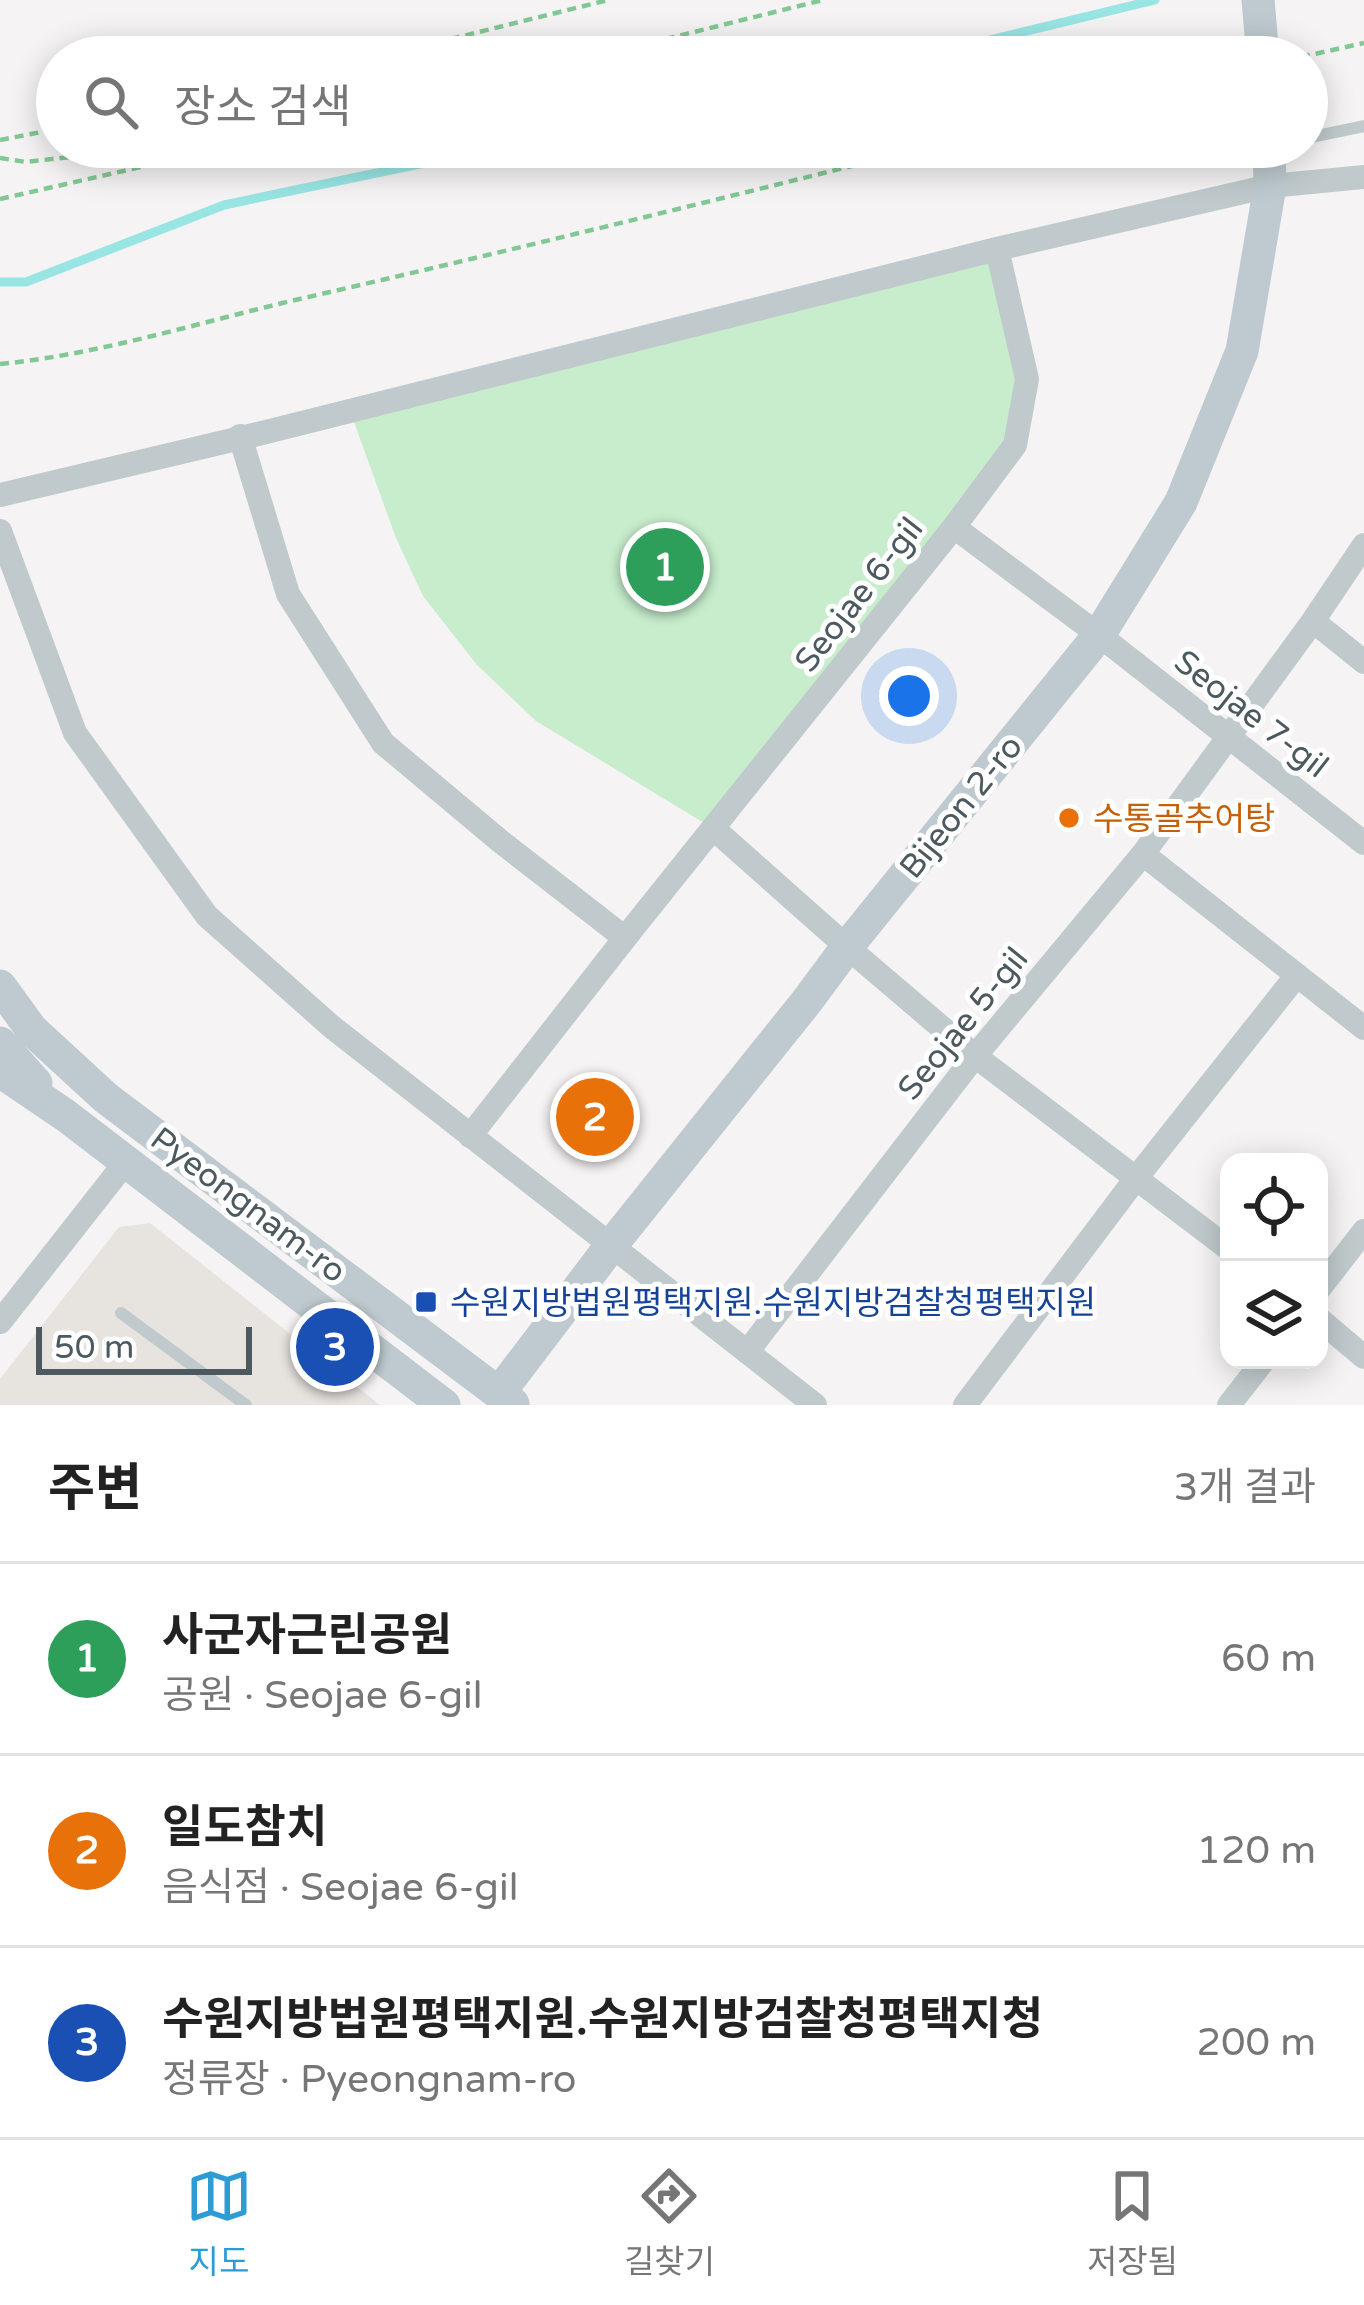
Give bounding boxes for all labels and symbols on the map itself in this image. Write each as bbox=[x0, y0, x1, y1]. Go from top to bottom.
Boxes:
street label: Seojae 6-gil bbox=[787, 510, 931, 680]
pin: 1 bbox=[626, 522, 704, 612]
street label: Seojae 7-gil bbox=[1167, 642, 1336, 786]
your location bbox=[879, 666, 939, 726]
street label: Bijeon 2-ro bbox=[892, 727, 1031, 886]
place label: 수통골추어탕 bbox=[1093, 800, 1275, 839]
marker: 수통골추어탕 bbox=[1056, 805, 1082, 831]
street label: Seojae 5-gil bbox=[890, 940, 1036, 1108]
pin: 2 bbox=[556, 1072, 634, 1162]
street label: Pyeongnam-ro bbox=[143, 1119, 353, 1291]
place label: 수원지방법원평택지원.수원지방검찰청평택지원 bbox=[450, 1284, 1096, 1323]
marker: 수원지방법원평택지원.수원지방검찰청평택지원 bbox=[413, 1289, 439, 1315]
pin: 3 bbox=[296, 1302, 374, 1392]
scale bar bbox=[36, 1321, 252, 1374]

